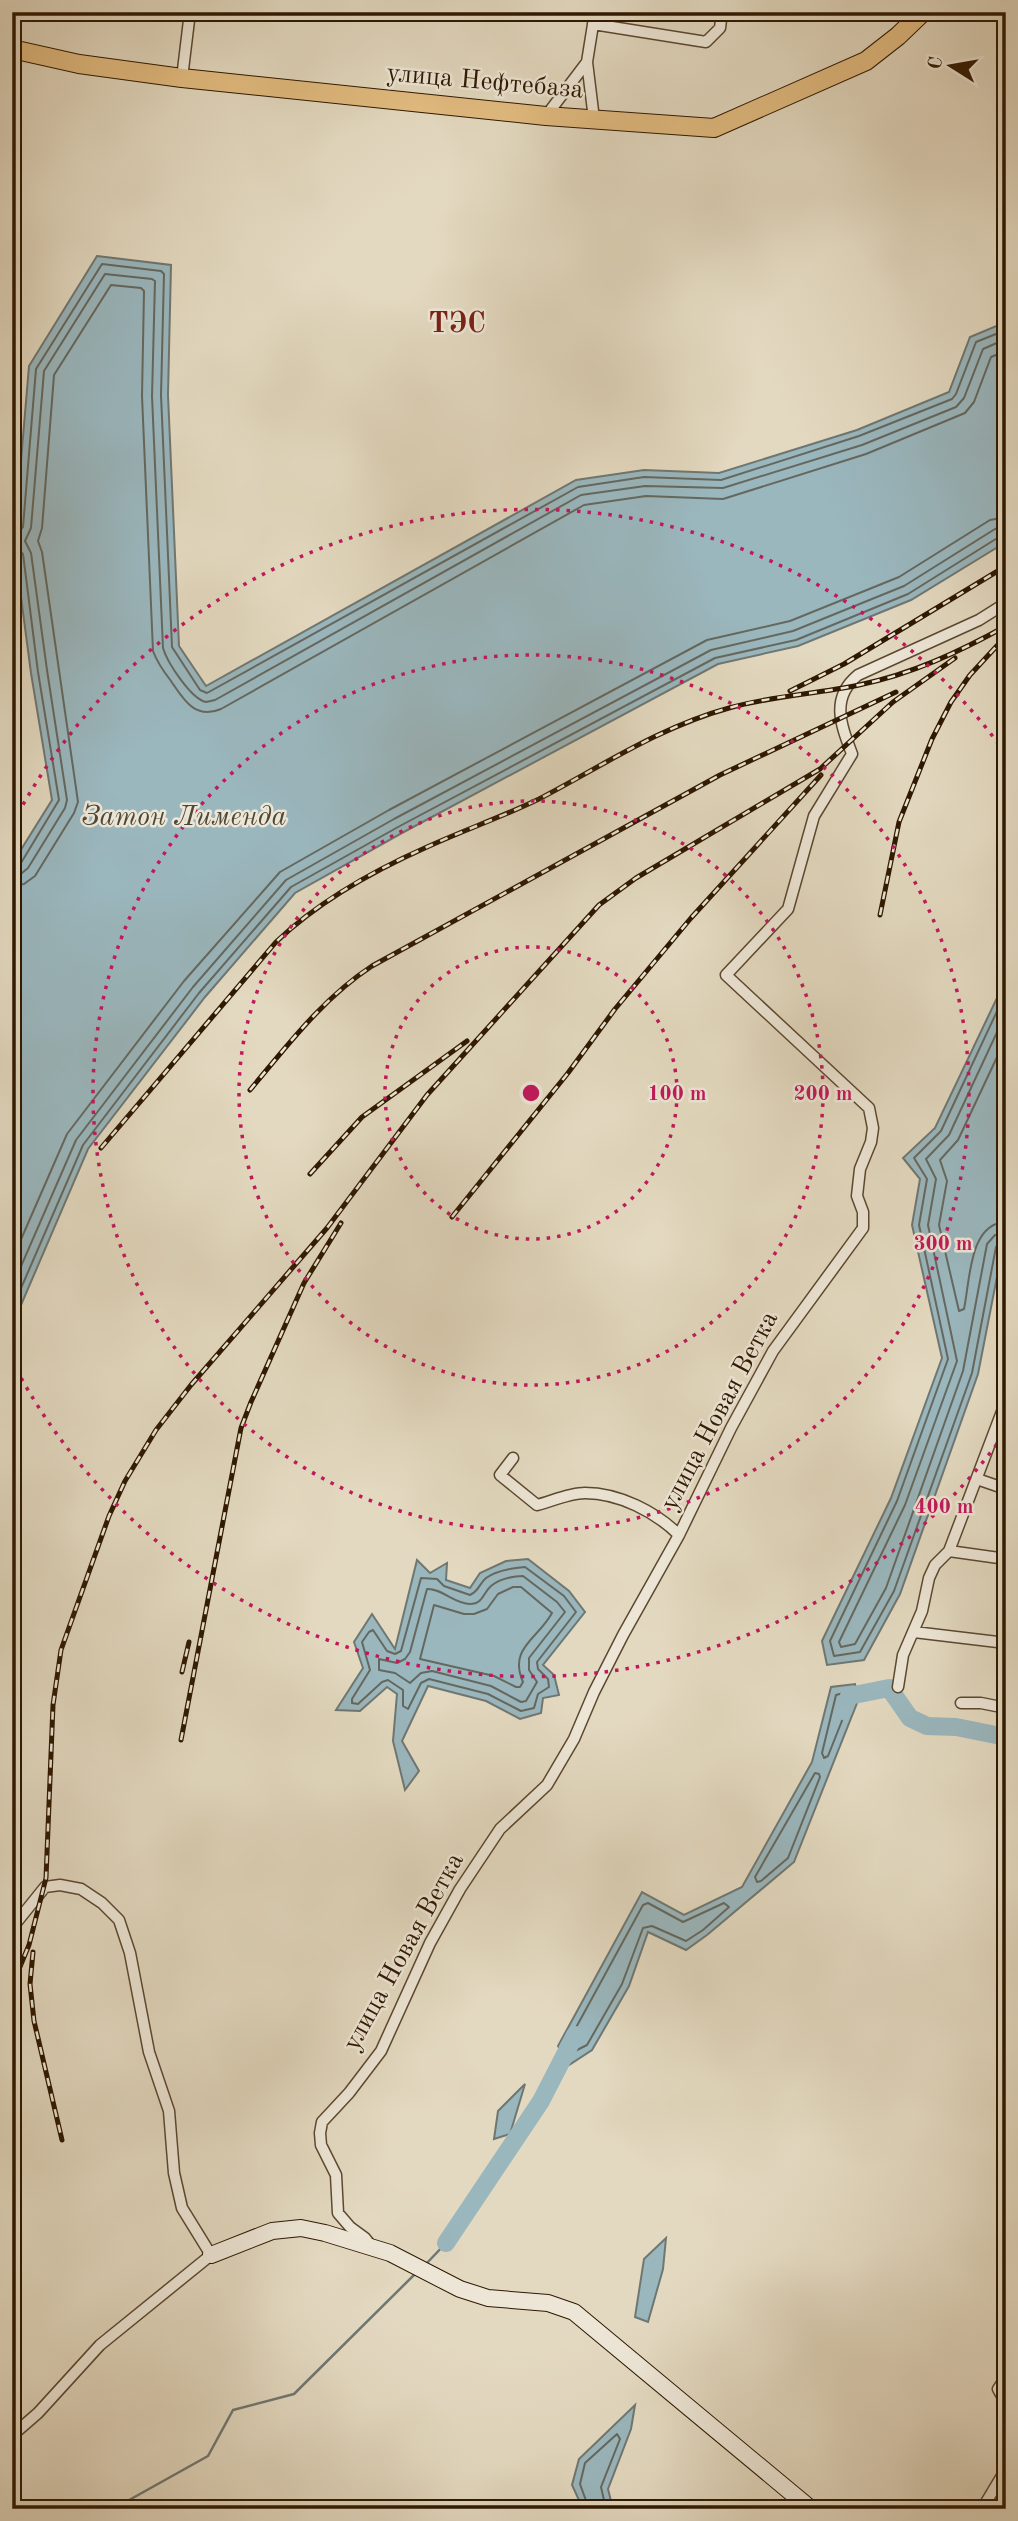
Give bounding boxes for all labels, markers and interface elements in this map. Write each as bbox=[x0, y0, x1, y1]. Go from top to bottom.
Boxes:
north arrow bbox=[916, 32, 986, 102]
text: С bbox=[926, 55, 947, 71]
street label: улица Нефтебаза bbox=[385, 60, 585, 104]
district label: ТЭС bbox=[428, 310, 486, 339]
water label: Затон Лименда bbox=[82, 803, 286, 832]
centre of rings bbox=[519, 1081, 543, 1105]
text: 100 m bbox=[647, 1084, 707, 1105]
text: 200 m bbox=[793, 1084, 853, 1105]
text: 300 m bbox=[913, 1234, 973, 1255]
street label: улица Новая Ветка bbox=[657, 1307, 784, 1515]
text: 400 m bbox=[914, 1497, 974, 1518]
street label: улица Новая Ветка bbox=[339, 1849, 469, 2055]

